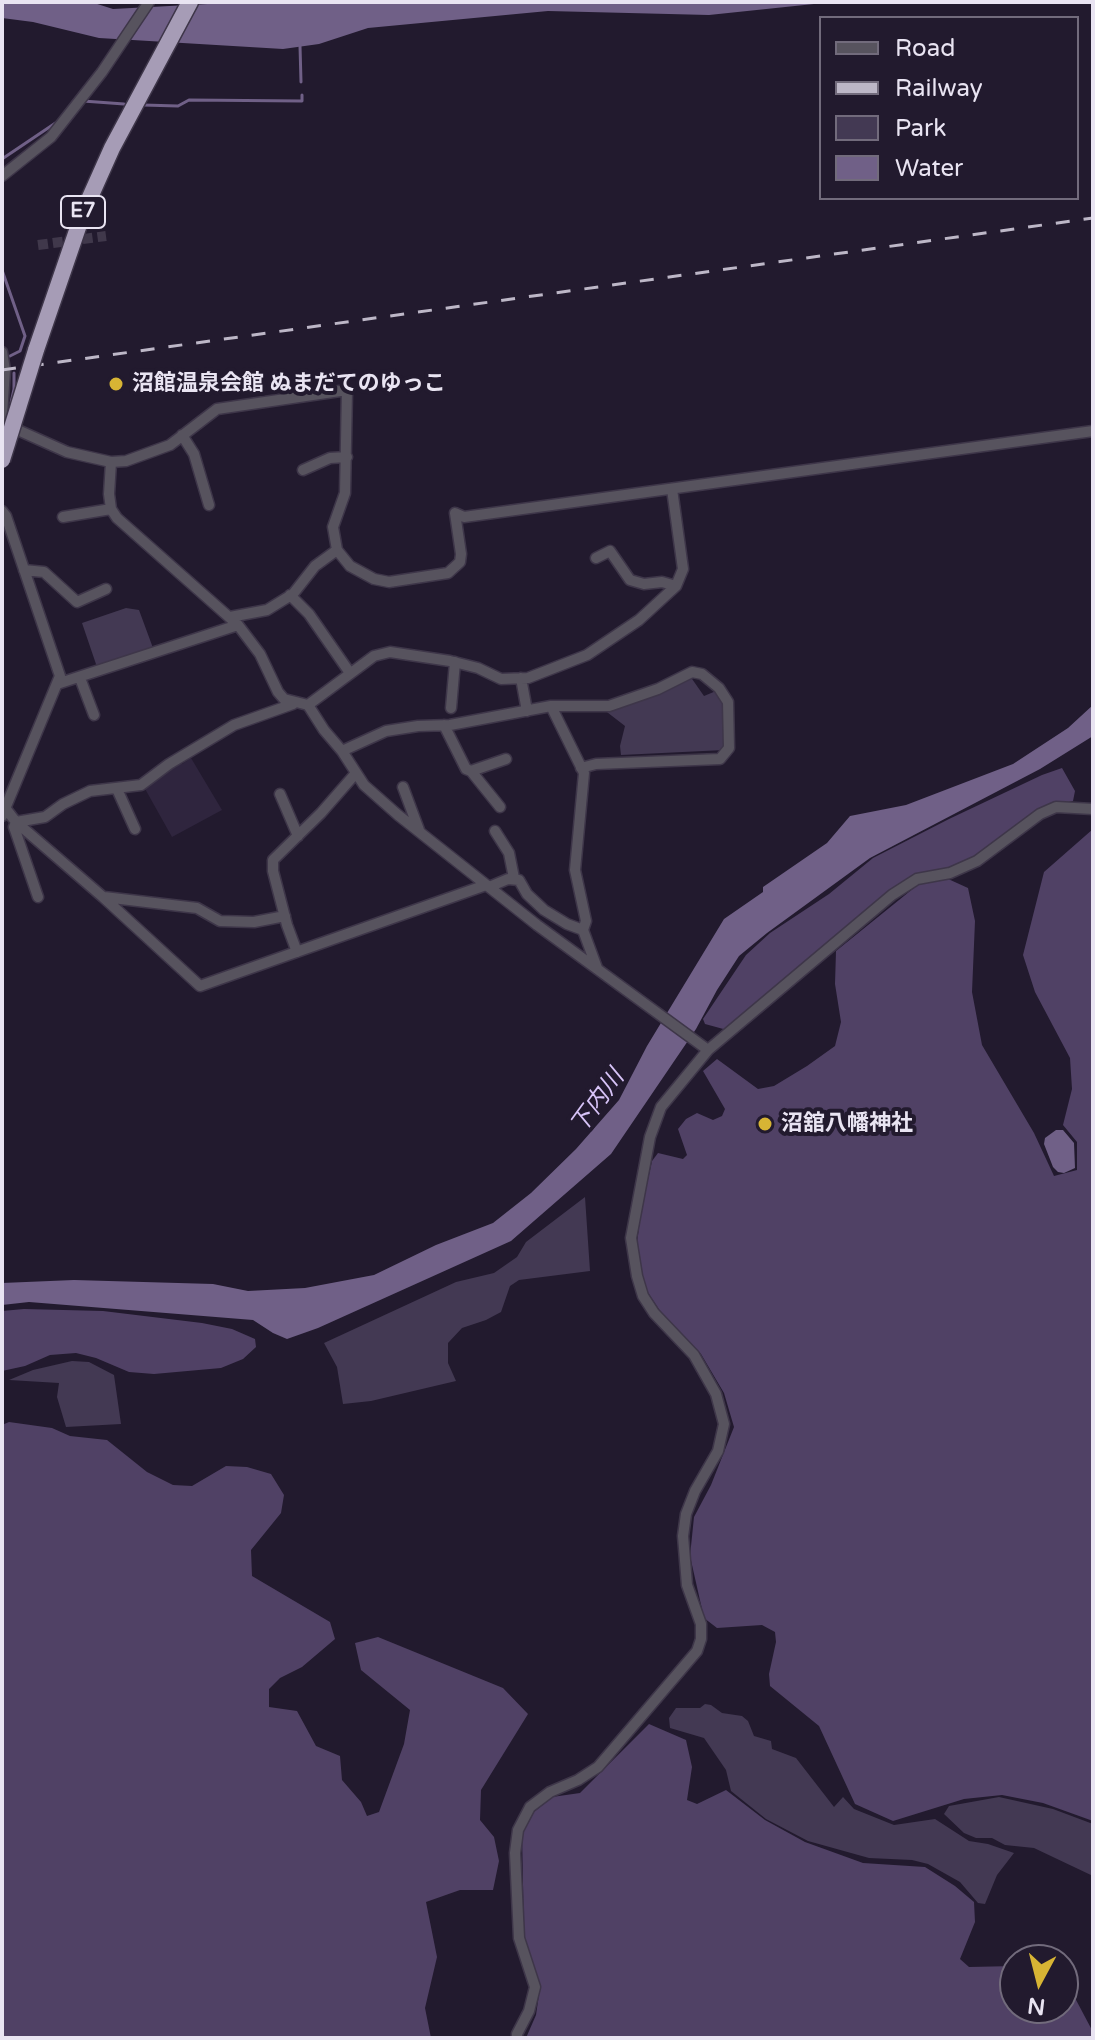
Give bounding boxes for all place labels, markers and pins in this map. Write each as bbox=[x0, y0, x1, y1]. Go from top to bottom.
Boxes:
place label: 沼館温泉会館 ぬまだてのゆっこ bbox=[132, 371, 446, 397]
marker: 沼館温泉会館 ぬまだてのゆっこ bbox=[107, 375, 125, 393]
place label: 沼舘八幡神社 bbox=[781, 1111, 913, 1137]
marker: 沼舘八幡神社 bbox=[756, 1115, 774, 1133]

